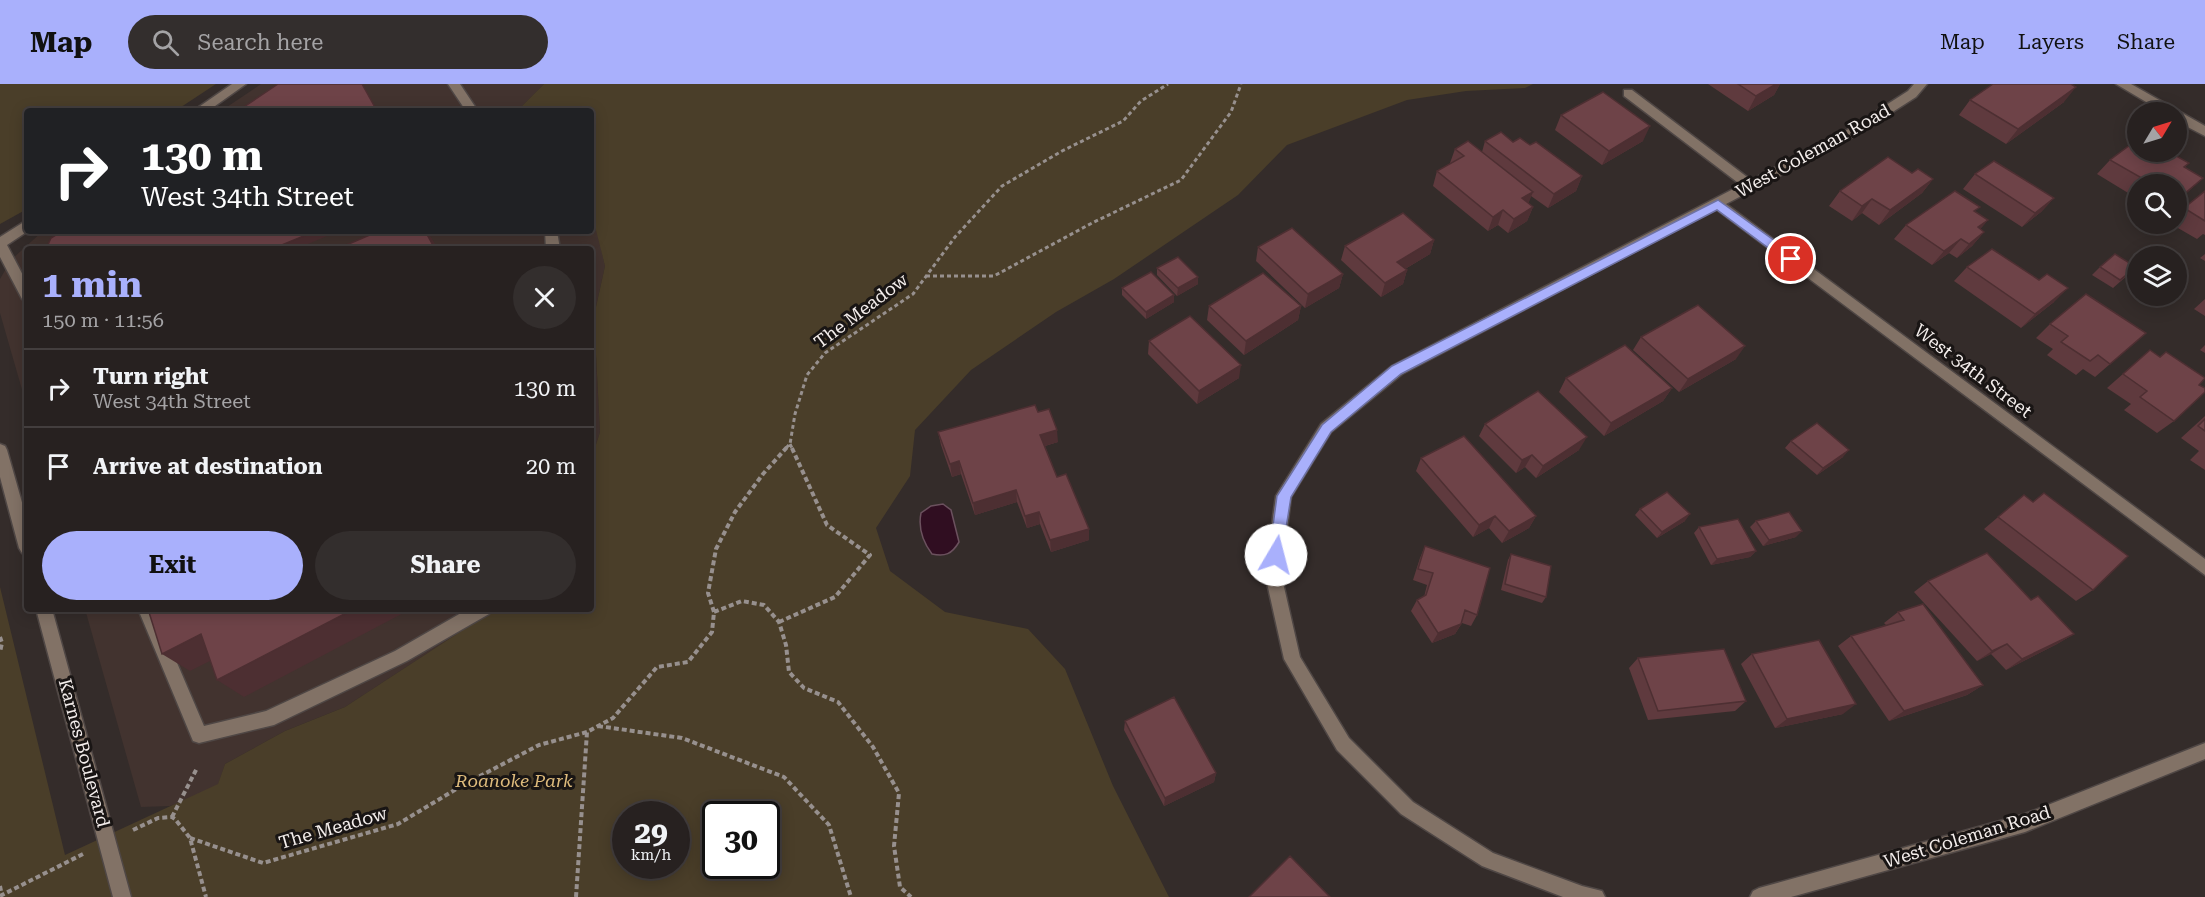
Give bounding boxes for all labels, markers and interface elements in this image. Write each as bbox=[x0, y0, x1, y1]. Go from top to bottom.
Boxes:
search box bbox=[128, 15, 548, 69]
text: Map bbox=[30, 26, 92, 59]
icon: search bbox=[149, 26, 182, 59]
text: Search here bbox=[197, 30, 323, 55]
text: Map bbox=[1940, 30, 1985, 54]
text: Layers bbox=[2018, 30, 2084, 54]
text: Share bbox=[2117, 30, 2175, 54]
street label: West Coleman Road bbox=[1732, 99, 1894, 202]
north arrow bbox=[2127, 102, 2187, 162]
map controls bbox=[2127, 102, 2187, 306]
text: 130 m bbox=[141, 131, 263, 180]
icon: right bbox=[42, 132, 120, 210]
button: search bbox=[2127, 174, 2187, 234]
text: West 34th Street bbox=[141, 181, 354, 213]
pin bbox=[1765, 233, 1816, 284]
icon: arrive bbox=[1774, 242, 1807, 275]
button: layers bbox=[2127, 246, 2187, 306]
text: 1 min bbox=[42, 264, 142, 306]
button: close bbox=[513, 266, 576, 329]
street label: The Meadow bbox=[810, 269, 912, 353]
text: 150 m · 11:56 bbox=[42, 308, 164, 332]
street label: West 34th Street bbox=[1910, 320, 2037, 422]
text: Turn right bbox=[93, 364, 208, 389]
icon: right bbox=[42, 372, 75, 405]
text: 130 m bbox=[513, 376, 576, 401]
text: West 34th Street bbox=[93, 389, 251, 413]
icon: arrive bbox=[42, 450, 75, 483]
text: Arrive at destination bbox=[93, 454, 322, 479]
text: 20 m bbox=[526, 454, 576, 479]
position arrow bbox=[1244, 523, 1308, 587]
button: Exit bbox=[42, 531, 303, 600]
button: Share bbox=[315, 531, 576, 600]
street label: Karnes Boulevard bbox=[55, 676, 115, 830]
park label: Roanoke Park bbox=[454, 770, 573, 791]
speed limit sign: 30 bbox=[702, 801, 780, 879]
street label: West Coleman Road bbox=[1881, 801, 2053, 872]
street label: The Meadow bbox=[276, 802, 389, 853]
text: 29 bbox=[634, 815, 668, 850]
text: km/h bbox=[631, 846, 671, 864]

